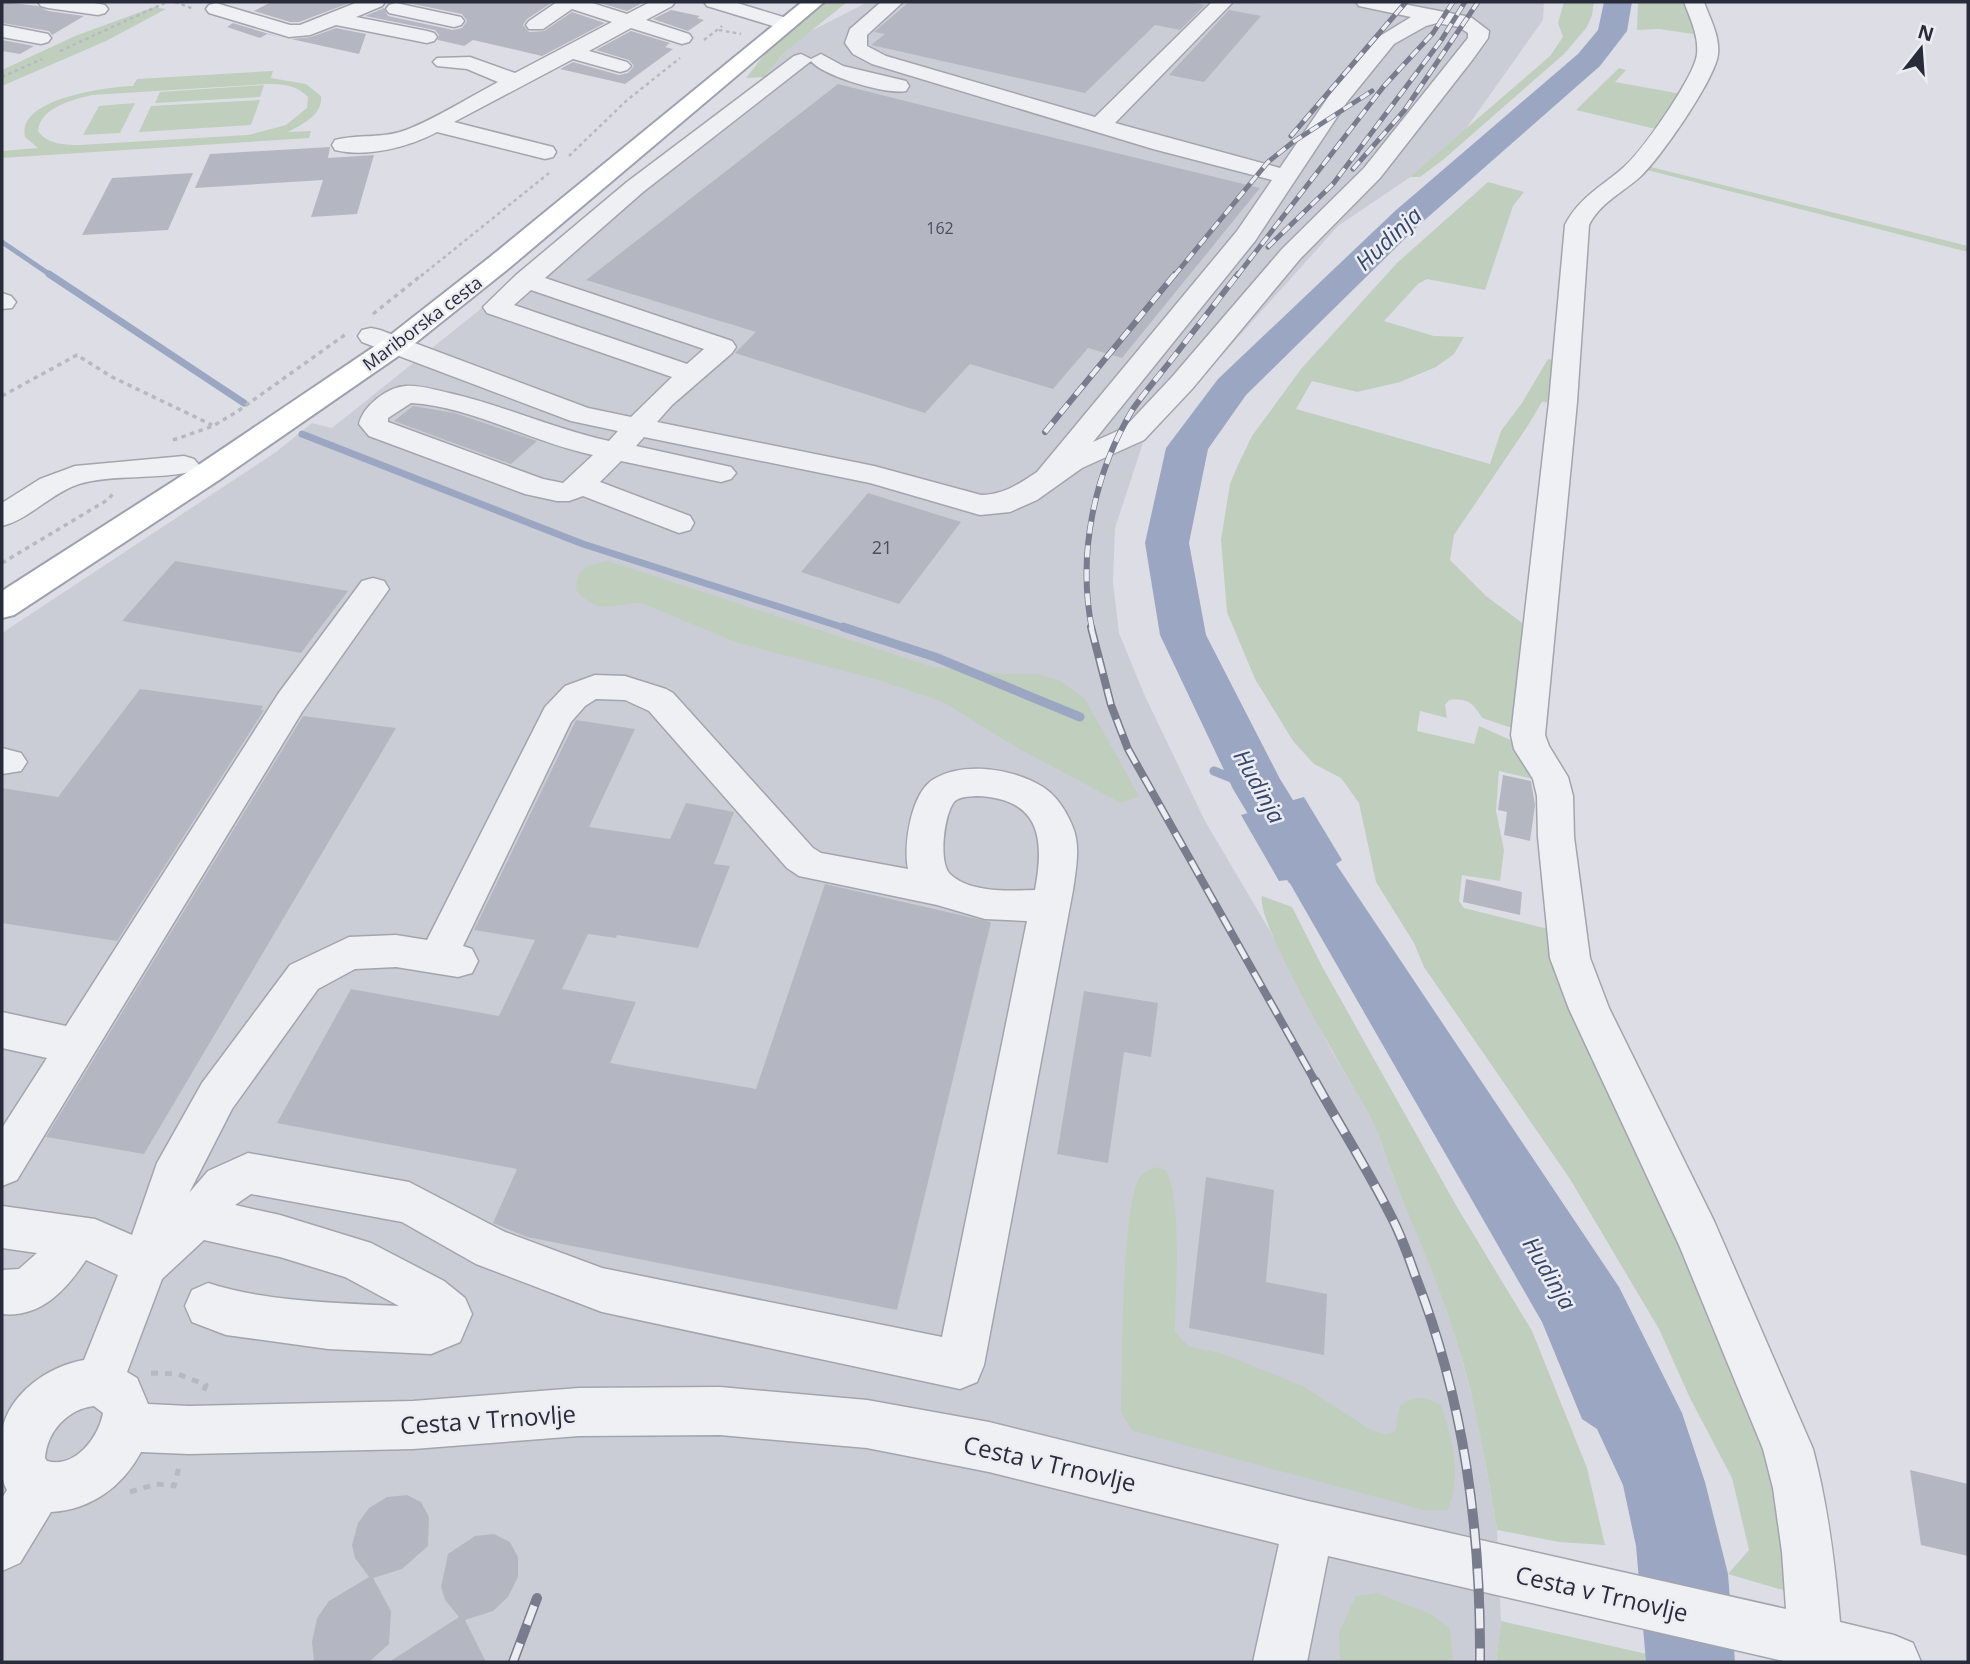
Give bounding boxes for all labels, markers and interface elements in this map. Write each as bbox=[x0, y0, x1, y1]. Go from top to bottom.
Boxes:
north arrow bbox=[1886, 14, 1956, 84]
text: N bbox=[1915, 18, 1937, 47]
water label: Hudinja bbox=[1348, 199, 1428, 277]
house number: 162 bbox=[926, 217, 954, 239]
street label: Mariborska cesta bbox=[357, 270, 487, 376]
house number: 21 bbox=[872, 535, 892, 559]
water label: Hudinja bbox=[1227, 743, 1293, 829]
water label: Hudinja bbox=[1516, 1230, 1584, 1316]
street label: Cesta v Trnovlje bbox=[399, 1396, 577, 1442]
street label: Cesta v Trnovlje bbox=[960, 1427, 1140, 1499]
street label: Cesta v Trnovlje bbox=[1512, 1557, 1692, 1629]

